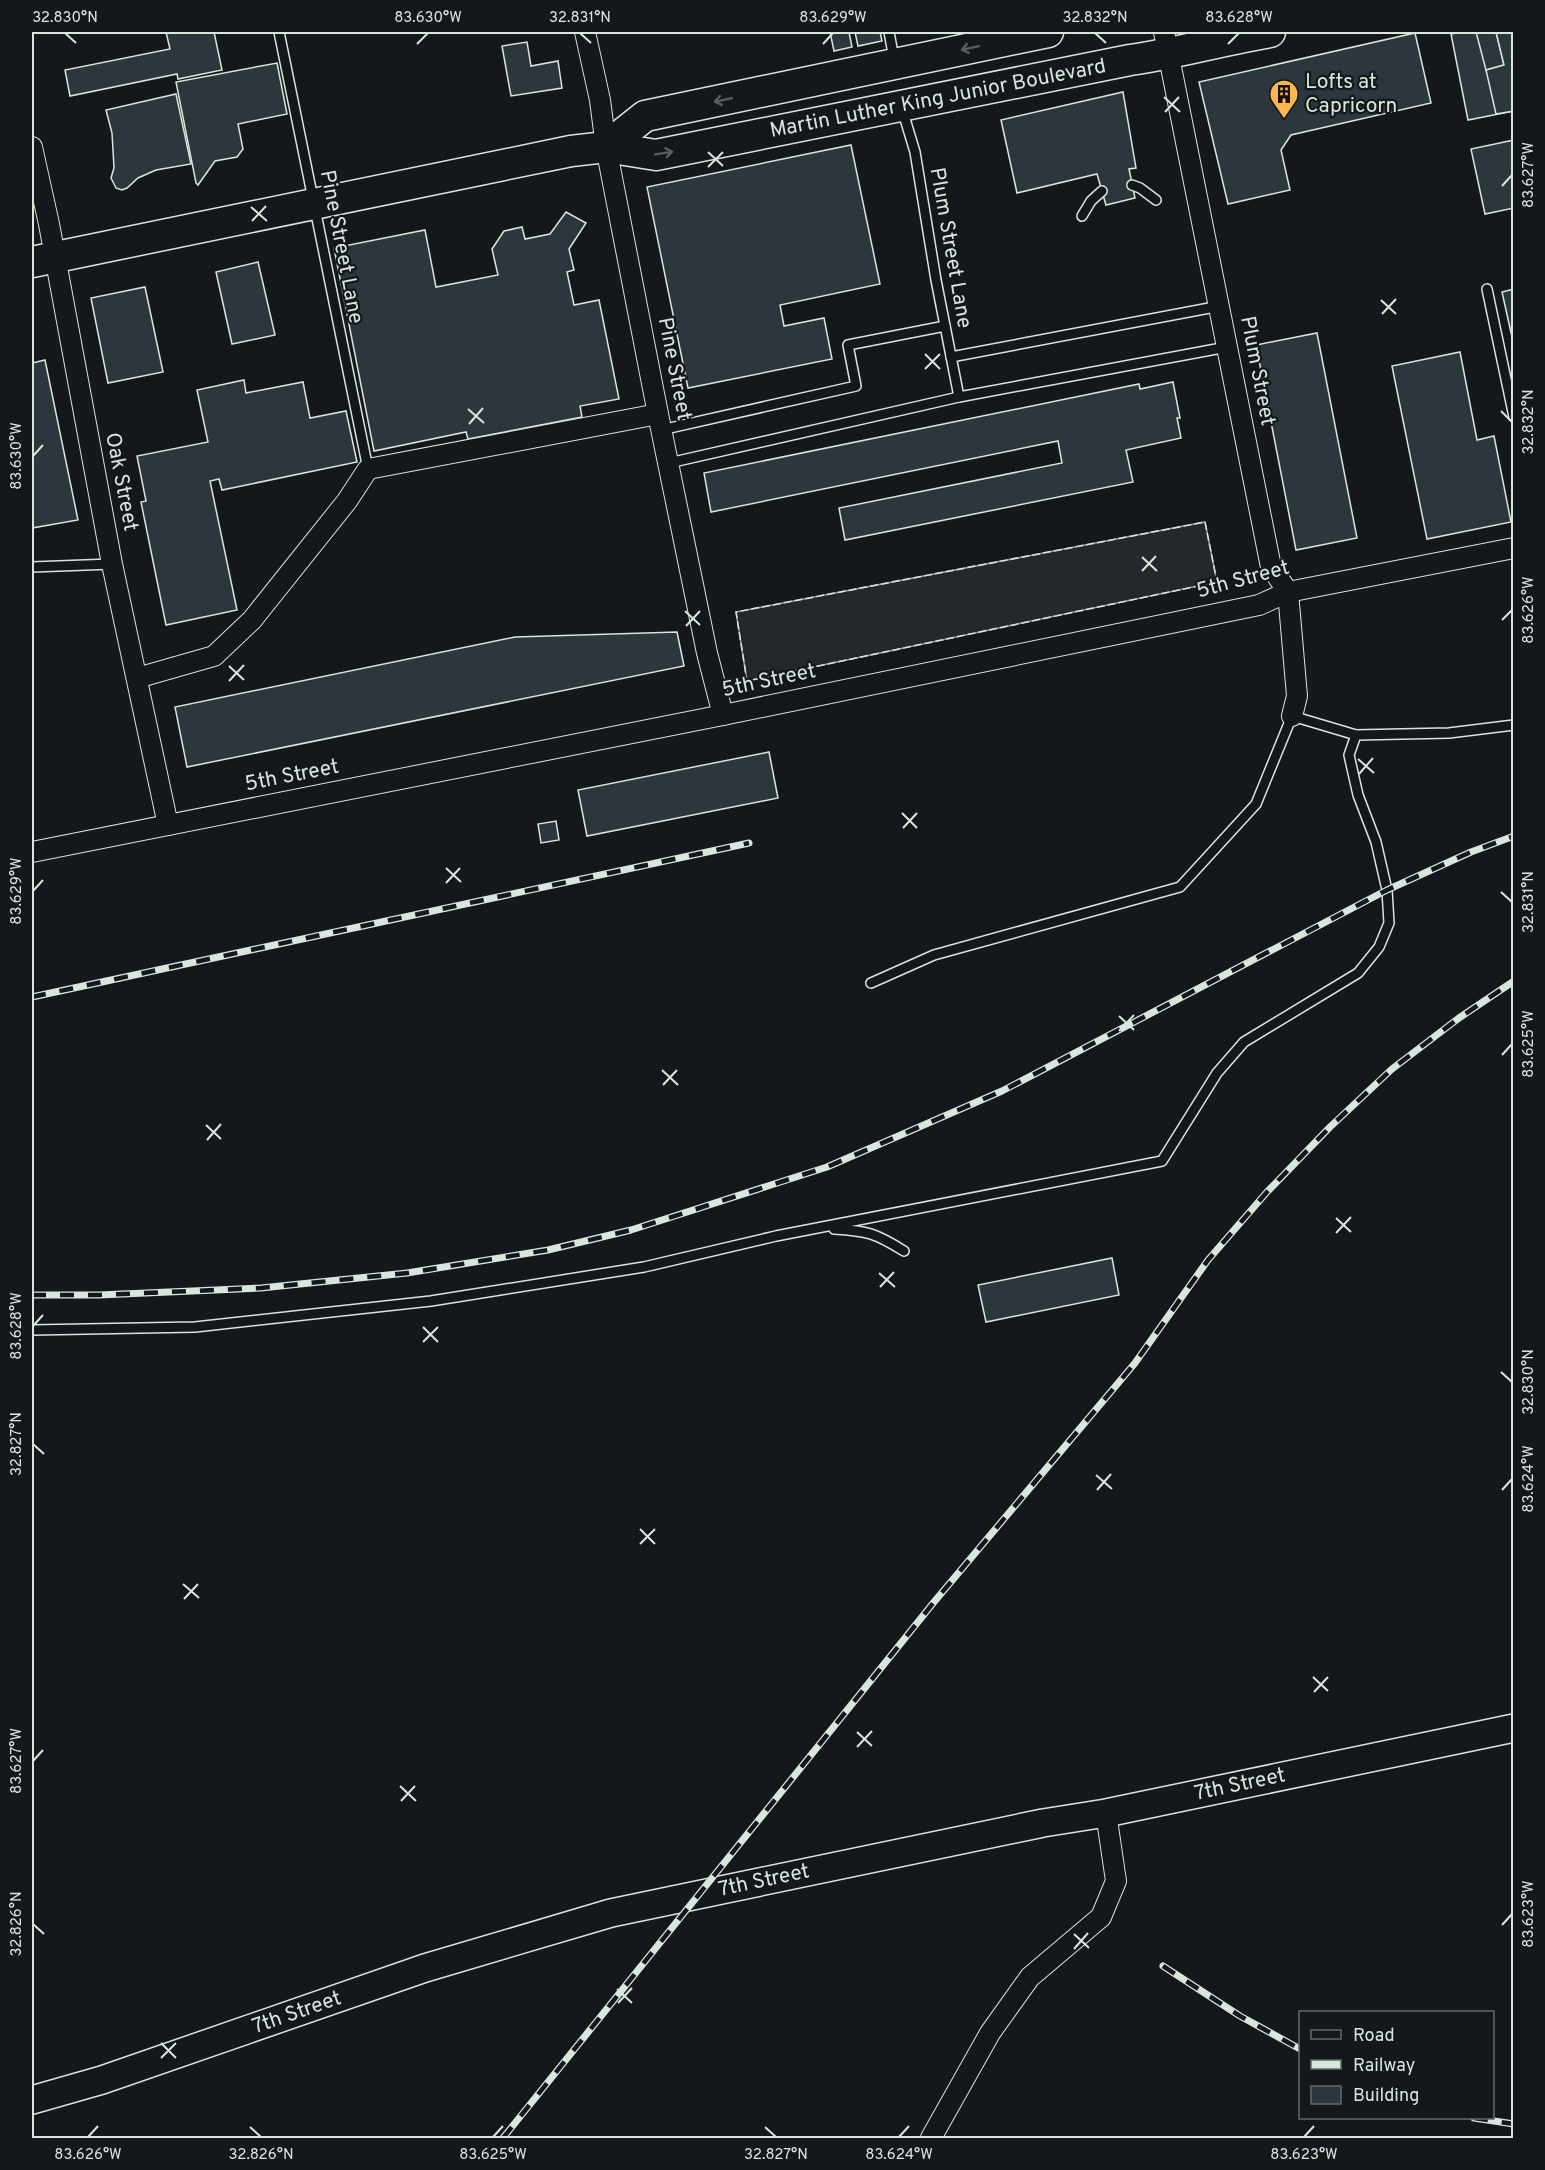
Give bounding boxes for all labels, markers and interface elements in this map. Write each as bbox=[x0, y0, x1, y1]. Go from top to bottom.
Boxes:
text: 32.830°N bbox=[32, 9, 98, 28]
text: 83.630°W bbox=[394, 9, 462, 28]
text: 32.831°N bbox=[549, 9, 611, 28]
text: 83.629°W bbox=[799, 9, 867, 28]
text: 32.832°N bbox=[1062, 9, 1128, 28]
text: 83.628°W bbox=[1205, 9, 1273, 28]
one-way arrow bbox=[961, 43, 980, 54]
street label: Martin Luther King Junior Boulevard bbox=[768, 53, 1108, 145]
place label: Lofts at Capricorn bbox=[1305, 69, 1397, 120]
building icon: Lofts at Capricorn bbox=[1268, 78, 1300, 120]
one-way arrow bbox=[714, 94, 733, 106]
text: 83.627°W bbox=[1520, 142, 1539, 208]
one-way arrow bbox=[654, 147, 673, 158]
street label: Plum Street Lane bbox=[923, 166, 977, 330]
street label: Pine Street Lane bbox=[313, 168, 369, 326]
street label: Plum Street bbox=[1233, 314, 1281, 428]
street label: Pine Street bbox=[651, 315, 697, 423]
text: 32.832°N bbox=[1520, 389, 1539, 455]
text: 83.630°W bbox=[8, 422, 27, 490]
street label: Oak Street bbox=[98, 430, 144, 534]
street label: 5th Street bbox=[1194, 555, 1292, 605]
text: 83.626°W bbox=[1520, 576, 1539, 644]
street label: 5th Street bbox=[720, 658, 818, 704]
street label: 5th Street bbox=[243, 754, 341, 798]
text: 83.629°W bbox=[8, 857, 27, 925]
text: 32.831°N bbox=[1520, 871, 1539, 933]
text: 83.625°W bbox=[1520, 1010, 1539, 1078]
text: 83.628°W bbox=[8, 1292, 27, 1360]
text: 32.830°N bbox=[1520, 1349, 1539, 1415]
text: 32.827°N bbox=[8, 1412, 27, 1476]
text: 83.624°W bbox=[1520, 1445, 1539, 1513]
text: 83.627°W bbox=[8, 1728, 27, 1794]
street label: 7th Street bbox=[1192, 1762, 1288, 1808]
street label: 7th Street bbox=[716, 1858, 812, 1904]
text: 83.623°W bbox=[1520, 1880, 1539, 1948]
text: 32.826°N bbox=[8, 1891, 27, 1957]
street label: 7th Street bbox=[249, 1985, 345, 2041]
legend bbox=[1299, 2011, 1494, 2119]
text: Road bbox=[1353, 2025, 1395, 2048]
text: Railway bbox=[1353, 2055, 1415, 2078]
text: Building bbox=[1353, 2085, 1419, 2108]
text: 83.626°W bbox=[54, 2146, 122, 2165]
text: 32.826°N bbox=[228, 2146, 294, 2165]
text: 83.625°W bbox=[459, 2146, 527, 2165]
text: 32.827°N bbox=[744, 2146, 808, 2165]
text: 83.624°W bbox=[865, 2146, 933, 2165]
text: 83.623°W bbox=[1270, 2146, 1338, 2165]

